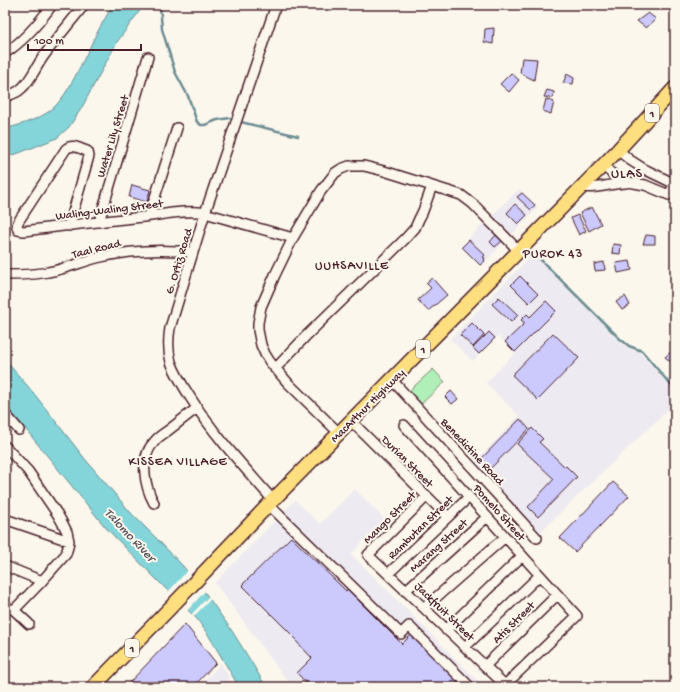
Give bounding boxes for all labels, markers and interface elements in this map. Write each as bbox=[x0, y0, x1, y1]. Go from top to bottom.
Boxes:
scale bar bbox=[28, 26, 141, 52]
text: 100 m bbox=[33, 35, 64, 49]
street label: Water Lily Street bbox=[95, 93, 133, 179]
road number: 1 bbox=[645, 104, 659, 122]
district label: ULAS bbox=[611, 166, 643, 183]
street label: Waling-Waling Street bbox=[55, 197, 165, 225]
street label: G. Ortiz Road bbox=[163, 226, 197, 296]
street label: Taal Road bbox=[70, 237, 123, 263]
district label: PUROK 43 bbox=[522, 247, 583, 262]
district label: UUHSAVILLE bbox=[315, 259, 389, 274]
road number: 1 bbox=[416, 340, 430, 358]
street label: MacArthur Highway bbox=[328, 366, 408, 446]
street label: Benedictine Road bbox=[436, 415, 507, 489]
street label: Durian Street bbox=[377, 433, 436, 492]
district label: KISSEA VILLAGE bbox=[128, 455, 228, 470]
street label: Pomelo Street bbox=[469, 481, 528, 545]
street label: Mango Street bbox=[361, 488, 420, 548]
street label: Rambutan Street bbox=[386, 493, 458, 563]
water label: Talomo River bbox=[101, 506, 159, 567]
street label: Marang Street bbox=[407, 516, 472, 576]
street label: Jackfruit Street bbox=[411, 580, 477, 645]
street label: Atis Street bbox=[490, 599, 539, 647]
road number: 1 bbox=[125, 639, 139, 657]

